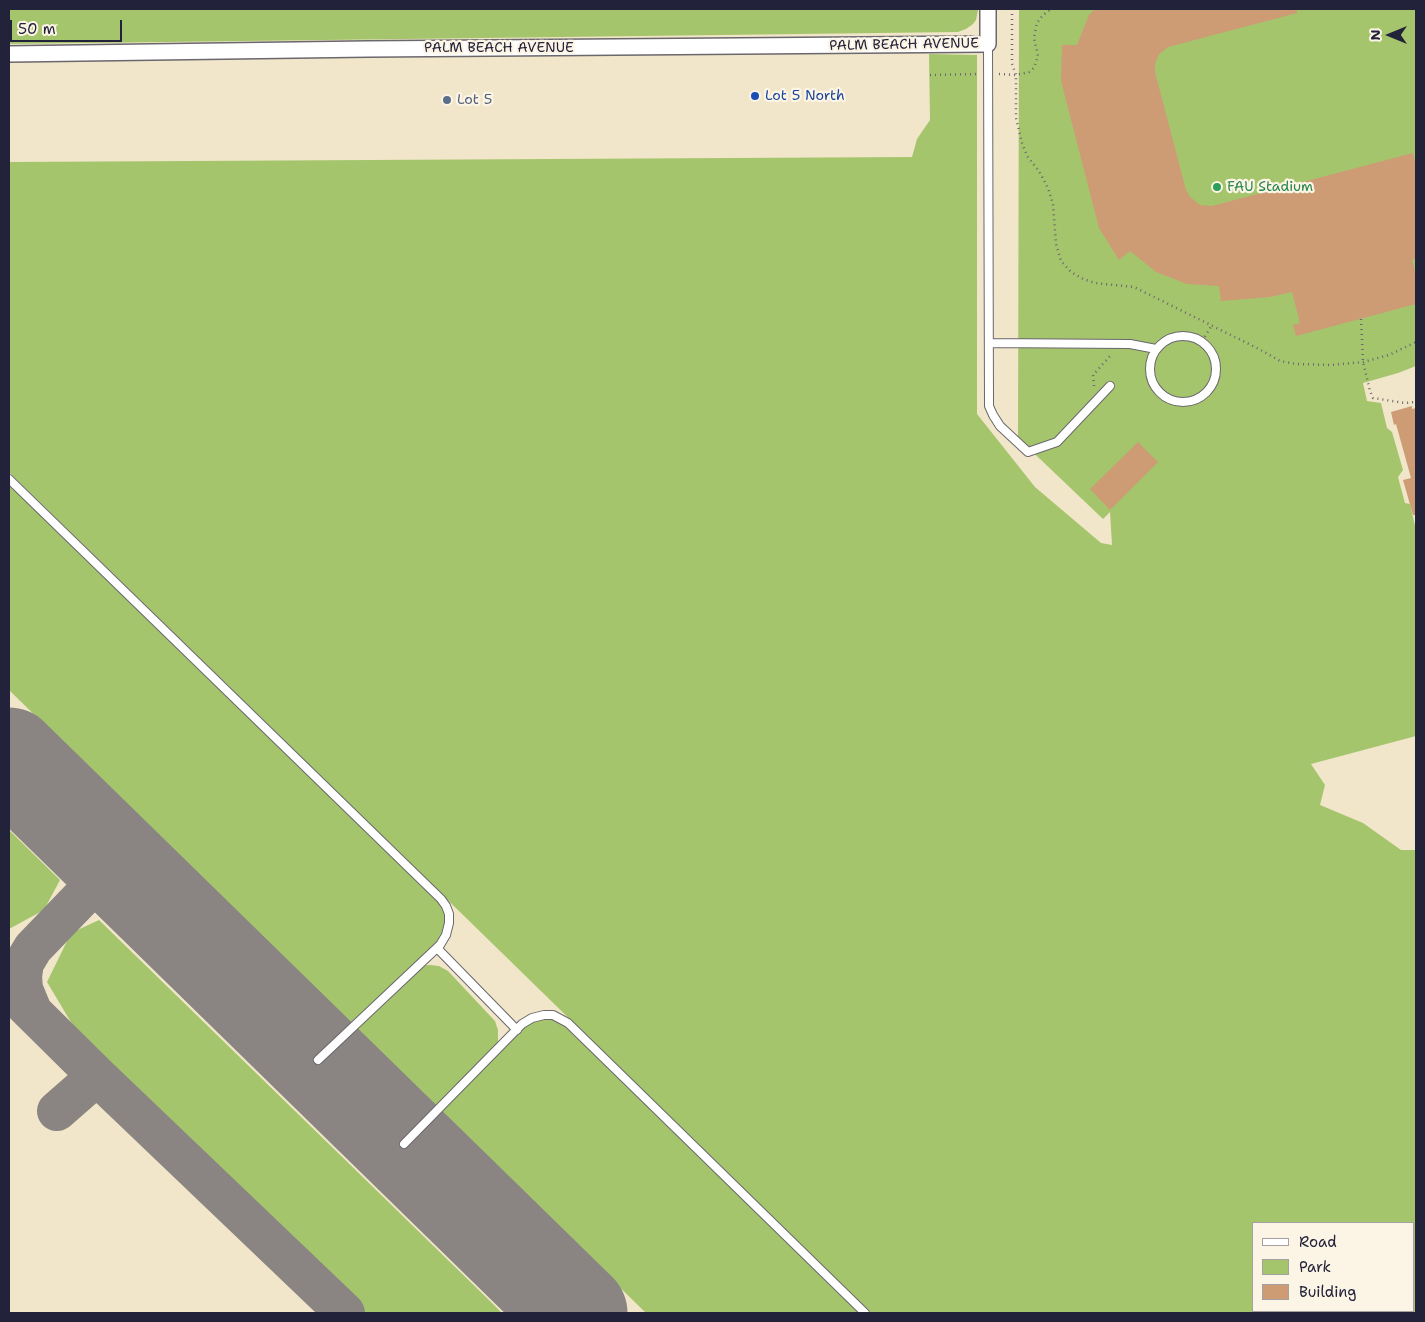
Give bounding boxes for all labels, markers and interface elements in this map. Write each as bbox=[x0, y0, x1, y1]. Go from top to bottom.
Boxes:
scale bar bbox=[12, 10, 125, 42]
north arrow bbox=[1365, 10, 1415, 60]
text: 50 m bbox=[18, 19, 56, 39]
text: N bbox=[1366, 29, 1384, 41]
street label: PALM BEACH AVENUE bbox=[829, 35, 979, 55]
street label: PALM BEACH AVENUE bbox=[424, 40, 574, 56]
place label: Lot 5 North bbox=[765, 88, 845, 104]
marker: Lot 5 North bbox=[749, 90, 761, 102]
place label: Lot 5 bbox=[457, 92, 492, 108]
marker: Lot 5 bbox=[441, 94, 453, 106]
place label: FAU Stadium bbox=[1227, 179, 1313, 195]
marker: FAU Stadium bbox=[1211, 181, 1223, 193]
legend bbox=[1252, 1222, 1415, 1312]
text: Road bbox=[1299, 1232, 1337, 1252]
text: Park bbox=[1299, 1257, 1331, 1277]
text: Building bbox=[1299, 1282, 1356, 1302]

